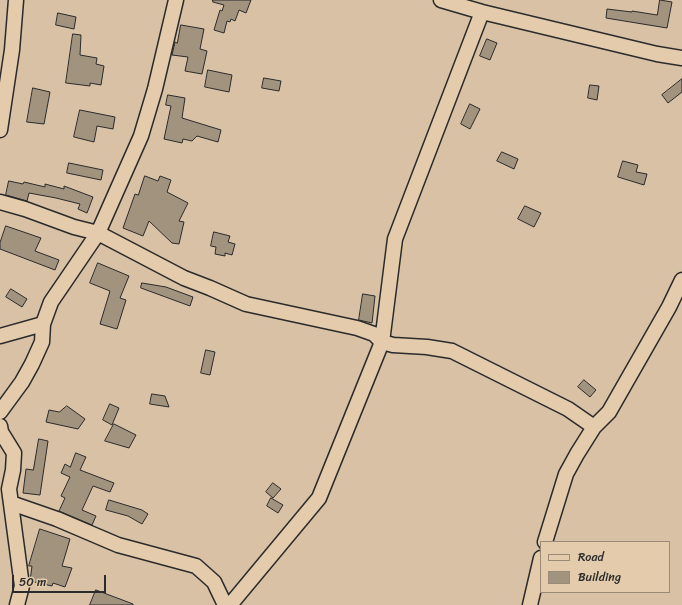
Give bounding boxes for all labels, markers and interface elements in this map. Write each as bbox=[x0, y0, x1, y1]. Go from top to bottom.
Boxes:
legend bbox=[540, 541, 670, 593]
text: Road bbox=[578, 546, 604, 568]
text: Building bbox=[578, 566, 621, 588]
scale bar bbox=[14, 567, 108, 593]
text: 50 m bbox=[19, 571, 46, 593]

